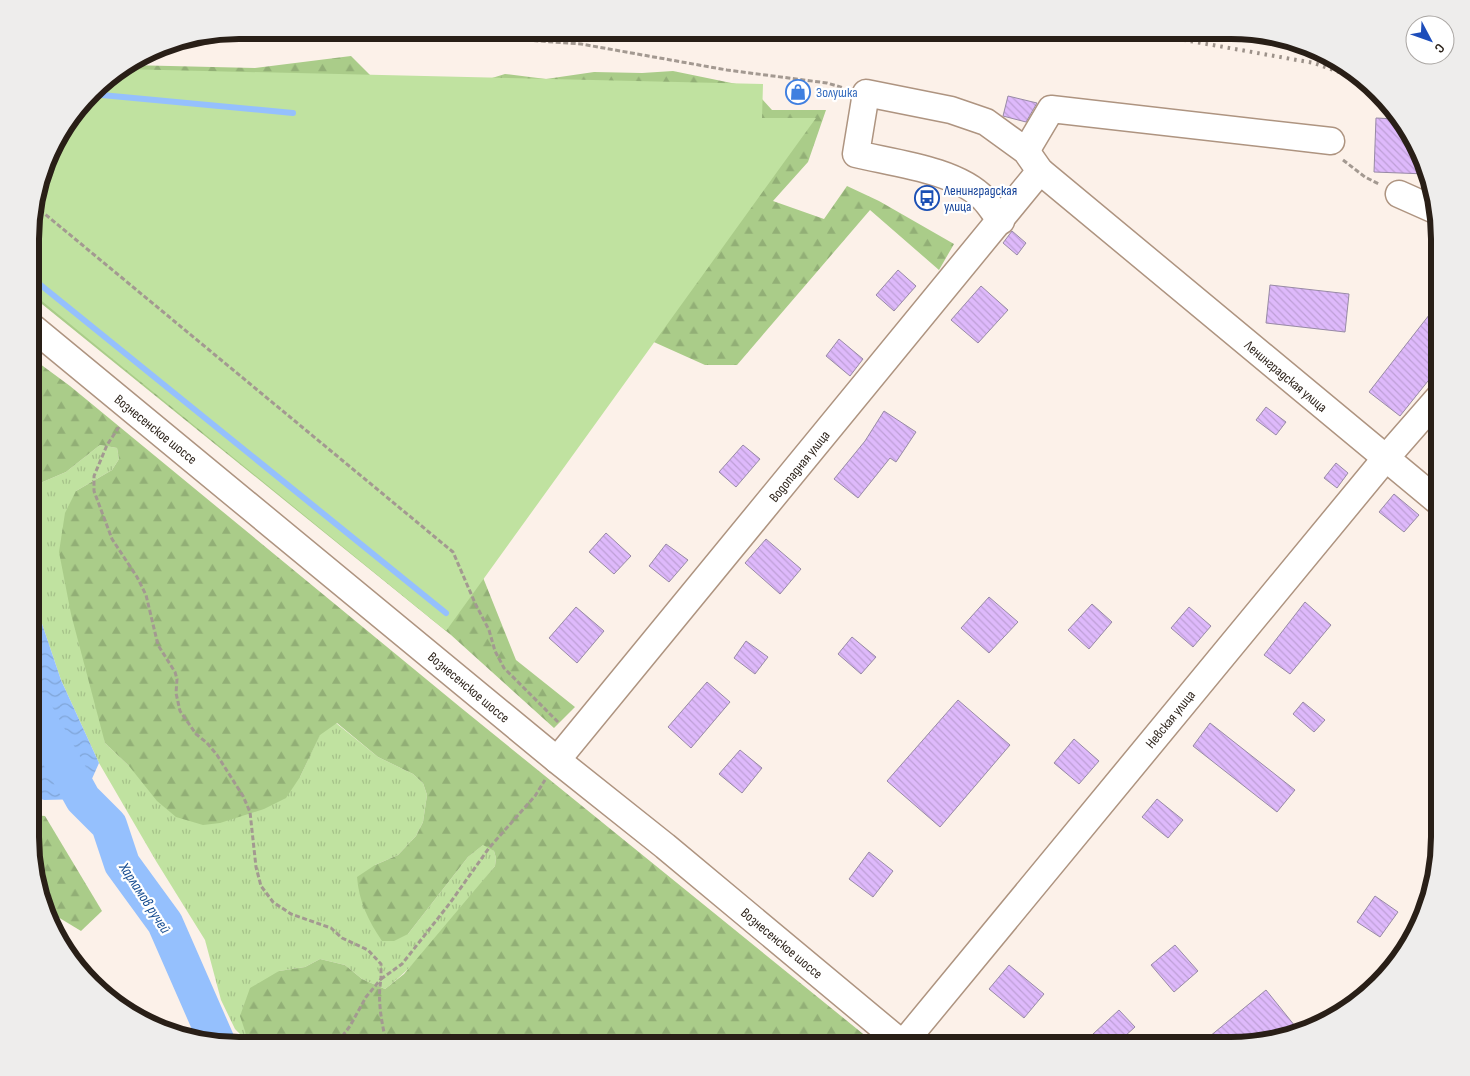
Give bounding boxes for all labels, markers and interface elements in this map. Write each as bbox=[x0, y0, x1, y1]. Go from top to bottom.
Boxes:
north arrow bbox=[1405, 15, 1455, 65]
text: С bbox=[1431, 40, 1448, 56]
shop icon: Золушка bbox=[785, 79, 811, 105]
place label: Золушка bbox=[816, 84, 858, 101]
place label: Ленинградская улица bbox=[943, 182, 1017, 215]
bus stop icon: Ленинградская улица bbox=[914, 185, 940, 211]
street label: Ленинградская улица bbox=[1240, 336, 1330, 416]
street label: Вознесенское шоссе bbox=[111, 391, 200, 468]
street label: Водопадная улица bbox=[765, 427, 833, 506]
street label: Вознесенское шоссе bbox=[424, 648, 513, 726]
street label: Невская улица bbox=[1142, 687, 1199, 752]
water label: Харламов ручей bbox=[114, 858, 175, 938]
street label: Вознесенское шоссе bbox=[737, 904, 826, 982]

